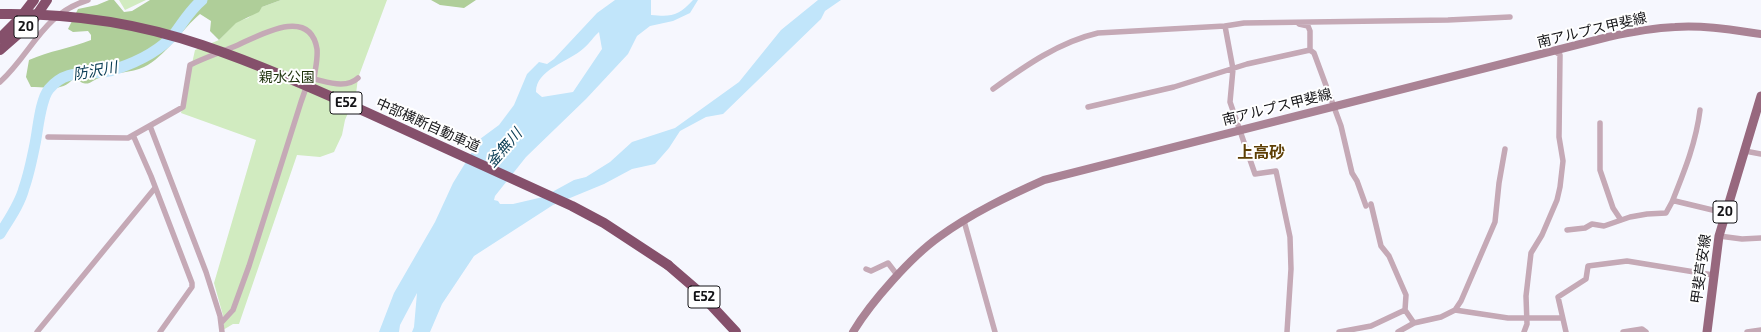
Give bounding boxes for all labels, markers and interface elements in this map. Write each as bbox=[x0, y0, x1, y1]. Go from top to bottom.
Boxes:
street label: 南アルプス甲斐線 bbox=[1536, 9, 1648, 51]
road number: 20 bbox=[14, 16, 38, 38]
water label: 防沢川 bbox=[71, 58, 119, 84]
park label: 親水公園 bbox=[259, 69, 315, 85]
street label: 南アルプス甲斐線 bbox=[1221, 85, 1333, 129]
road number: E52 bbox=[330, 92, 362, 114]
street label: 中部横断自動車道 bbox=[373, 95, 483, 155]
water label: 釜無川 bbox=[482, 125, 526, 171]
district label: 上高砂 bbox=[1237, 143, 1285, 163]
road number: 20 bbox=[1713, 201, 1737, 223]
street label: 甲斐芦安線 bbox=[1688, 233, 1714, 305]
road number: E52 bbox=[688, 286, 720, 308]

